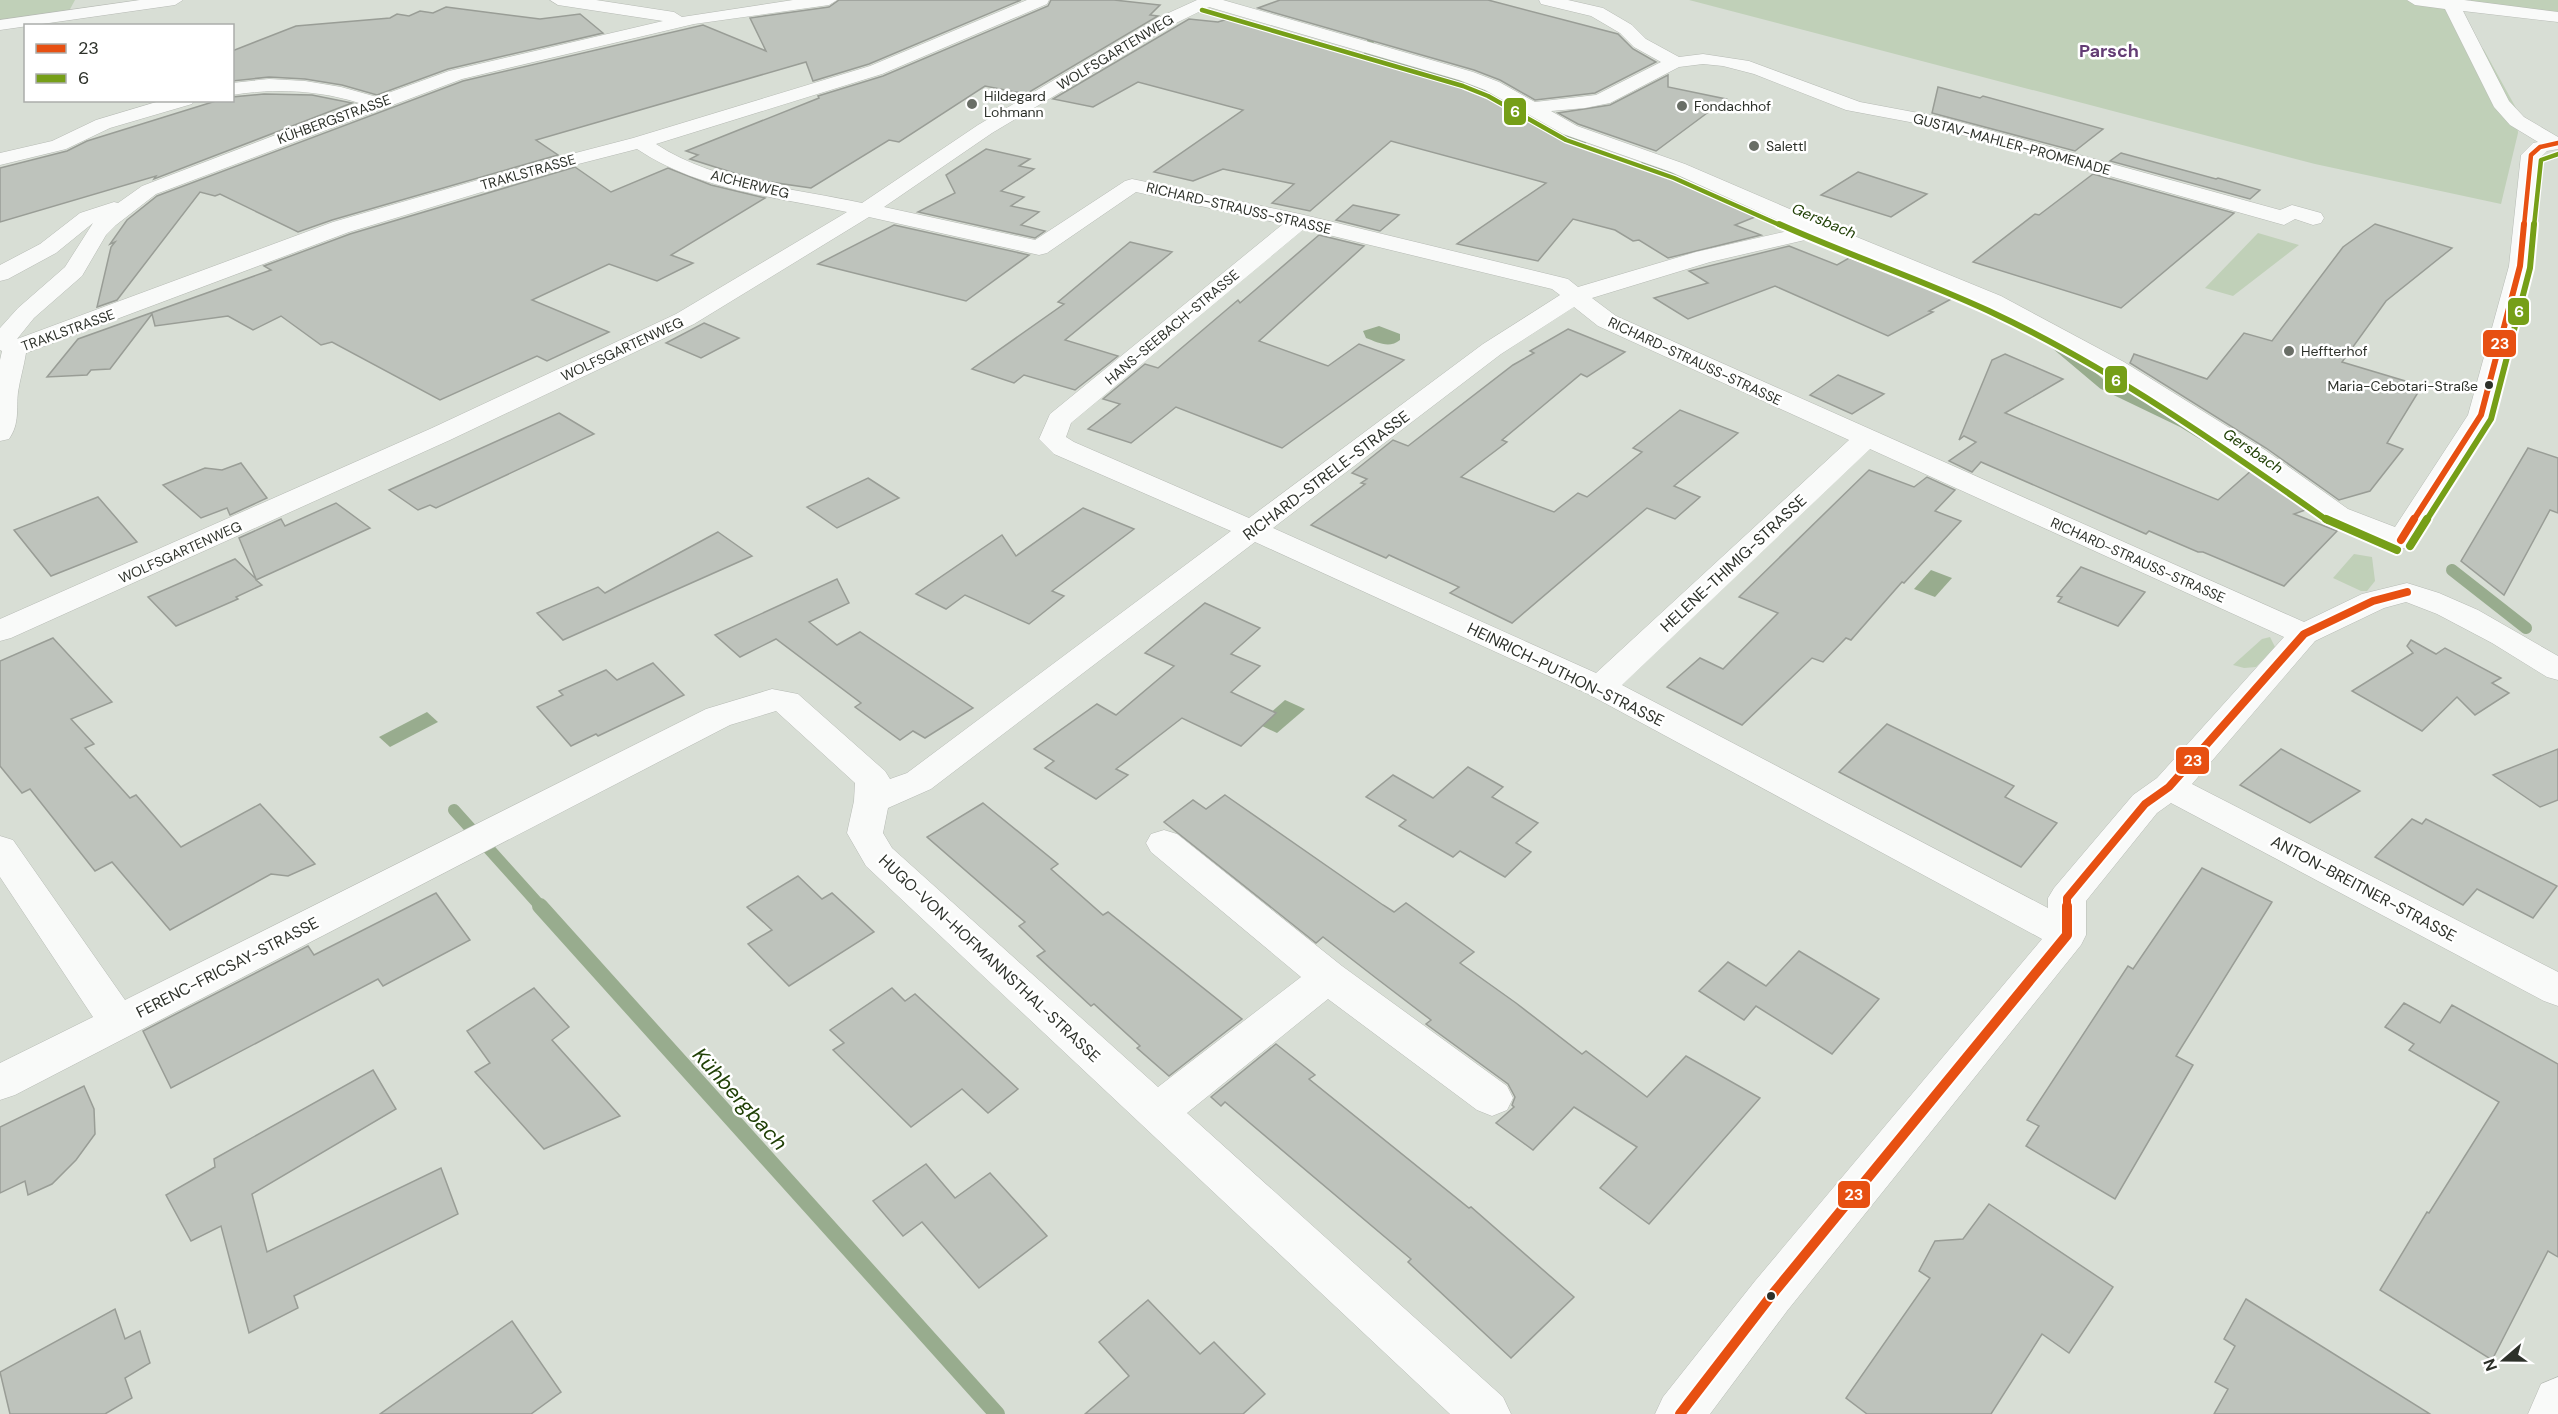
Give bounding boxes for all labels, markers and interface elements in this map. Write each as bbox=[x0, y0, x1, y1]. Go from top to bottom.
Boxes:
street label: WOLFSGARTENWEG bbox=[1053, 10, 1177, 94]
legend bbox=[24, 24, 234, 102]
text: 23 bbox=[78, 36, 99, 60]
district label: Parsch bbox=[2079, 39, 2139, 63]
text: 6 bbox=[78, 66, 89, 90]
place label: Hildegard Lohmann bbox=[984, 87, 1046, 121]
street label: KÜHBERGSTRASSE bbox=[275, 90, 393, 148]
marker: Hildegard Lohmann bbox=[965, 97, 979, 111]
line badge: 6 bbox=[1503, 97, 1527, 126]
place label: Fondachhof bbox=[1694, 97, 1771, 115]
marker: Fondachhof bbox=[1675, 99, 1689, 113]
text: 6 bbox=[1510, 101, 1520, 122]
street label: GUSTAV-MAHLER-PROMENADE bbox=[1911, 109, 2113, 179]
place label: Salettl bbox=[1766, 137, 1807, 155]
marker: Salettl bbox=[1747, 139, 1761, 153]
street label: TRAKLSTRASSE bbox=[478, 150, 578, 194]
street label: AICHERWEG bbox=[709, 166, 791, 202]
street label: RICHARD-STRAUSS-STRASSE bbox=[1145, 178, 1333, 238]
water label: Gersbach bbox=[1789, 199, 1860, 244]
street label: HANS-SEEBACH-STRASSE bbox=[1101, 265, 1243, 388]
line badge: 6 bbox=[2507, 297, 2530, 326]
text: 6 bbox=[2514, 301, 2524, 322]
street label: TRAKLSTRASSE bbox=[19, 305, 117, 355]
street label: WOLFSGARTENWEG bbox=[558, 313, 686, 385]
street label: RICHARD-STRAUSS-STRASSE bbox=[1605, 313, 1785, 409]
line badge: 23 bbox=[2482, 329, 2517, 358]
text: 23 bbox=[2491, 333, 2509, 354]
place label: Heffterhof bbox=[2301, 342, 2368, 360]
marker: Heffterhof bbox=[2282, 344, 2296, 358]
line badge: 6 bbox=[2104, 365, 2128, 394]
text: 6 bbox=[2111, 370, 2121, 391]
place label: Maria-Cebotari-Straße bbox=[2327, 377, 2478, 395]
marker: Maria-Cebotari-Straße bbox=[2483, 379, 2495, 391]
street label: RICHARD-STRELE-STRASSE bbox=[1239, 406, 1414, 545]
water label: Gersbach bbox=[2219, 424, 2287, 478]
street label: HELENE-THIMIG-STRASSE bbox=[1656, 490, 1811, 637]
street label: RICHARD-STRAUSS-STRASSE bbox=[2048, 513, 2228, 607]
street label: WOLFSGARTENWEG bbox=[116, 517, 244, 587]
street label: HEINRICH-PUTHON-STRASSE bbox=[1464, 618, 1668, 731]
line badge: 23 bbox=[2175, 746, 2210, 775]
text: 23 bbox=[2184, 750, 2202, 771]
street label: ANTON-BREITNER-STRASSE bbox=[2267, 831, 2460, 946]
street label: HUGO-VON-HOFMANNSTHAL-STRASSE bbox=[874, 850, 1105, 1067]
street label: FERENC-FRICSAY-STRASSE bbox=[132, 912, 322, 1023]
water label: Kühbergbach bbox=[686, 1042, 794, 1156]
line badge: 23 bbox=[1837, 1180, 1871, 1209]
text: 23 bbox=[1845, 1184, 1863, 1205]
unlabelled marker bbox=[1765, 1290, 1777, 1302]
north arrow bbox=[2474, 1330, 2534, 1390]
text: N bbox=[2479, 1356, 2502, 1374]

